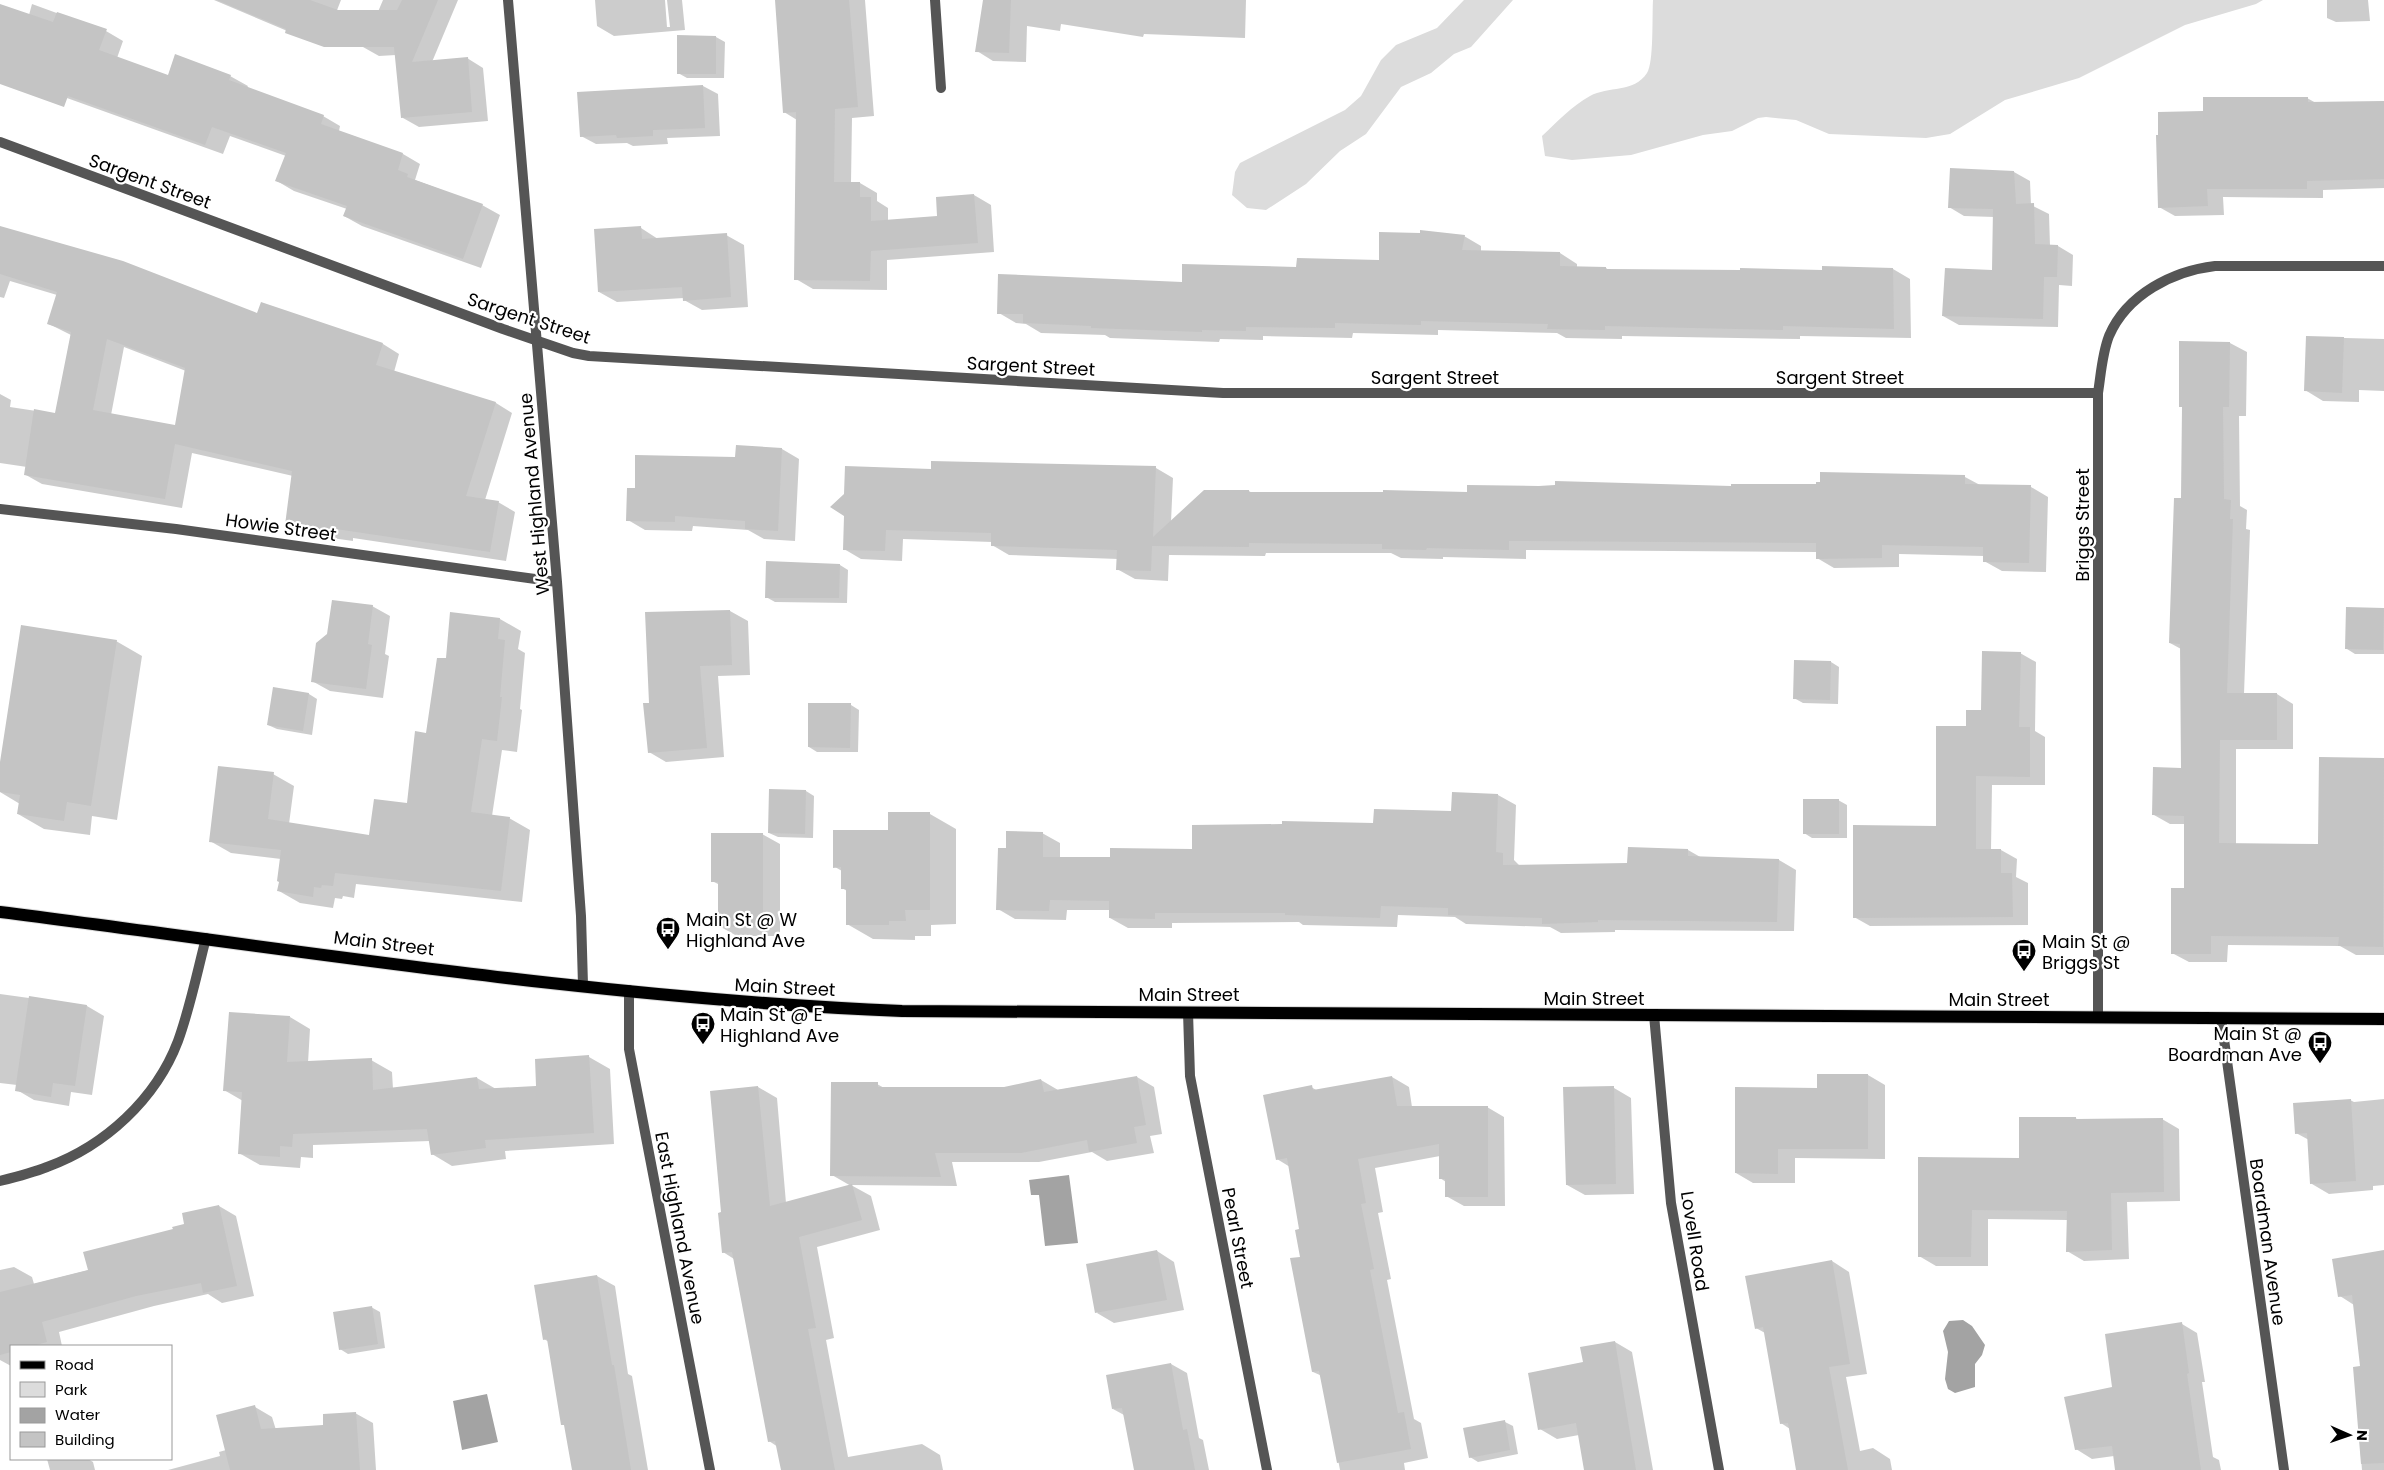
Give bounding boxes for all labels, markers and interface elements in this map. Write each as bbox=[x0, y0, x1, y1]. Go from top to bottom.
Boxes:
street label: Sargent Street bbox=[85, 147, 215, 215]
street label: Sargent Street bbox=[464, 286, 594, 350]
street label: Sargent Street bbox=[966, 350, 1096, 382]
street label: Sargent Street bbox=[1371, 365, 1499, 390]
street label: Sargent Street bbox=[1776, 365, 1904, 390]
street label: West Highland Avenue bbox=[513, 392, 555, 596]
street label: Briggs Street bbox=[2070, 468, 2095, 582]
street label: Howie Street bbox=[224, 507, 338, 547]
place label: Main St @ W Highland Ave bbox=[686, 907, 805, 953]
bus stop icon: Main St @ W Highland Ave bbox=[655, 916, 681, 950]
street label: Main Street bbox=[332, 924, 436, 962]
place label: Main St @ Briggs St bbox=[2042, 929, 2131, 975]
bus stop icon: Main St @ Briggs St bbox=[2011, 938, 2037, 972]
street label: Main Street bbox=[734, 972, 836, 1002]
street label: Main Street bbox=[1138, 982, 1240, 1007]
street label: Main Street bbox=[1543, 986, 1645, 1011]
street label: Main Street bbox=[1948, 987, 2050, 1012]
place label: Main St @ E Highland Ave bbox=[720, 1002, 839, 1048]
bus stop icon: Main St @ E Highland Ave bbox=[690, 1011, 716, 1045]
place label: Main St @ Boardman Ave bbox=[2168, 1021, 2302, 1067]
bus stop icon: Main St @ Boardman Ave bbox=[2307, 1030, 2333, 1064]
street label: East Highland Avenue bbox=[649, 1130, 711, 1326]
street label: Boardman Avenue bbox=[2244, 1157, 2292, 1327]
street label: Pearl Street bbox=[1216, 1185, 1260, 1291]
street label: Lovell Road bbox=[1675, 1189, 1715, 1293]
legend bbox=[10, 1345, 172, 1460]
text: Road bbox=[55, 1354, 94, 1375]
text: Park bbox=[55, 1379, 87, 1400]
text: Water bbox=[55, 1404, 101, 1425]
north arrow bbox=[2324, 1410, 2374, 1460]
text: Building bbox=[55, 1429, 115, 1450]
text: N bbox=[2352, 1430, 2372, 1441]

